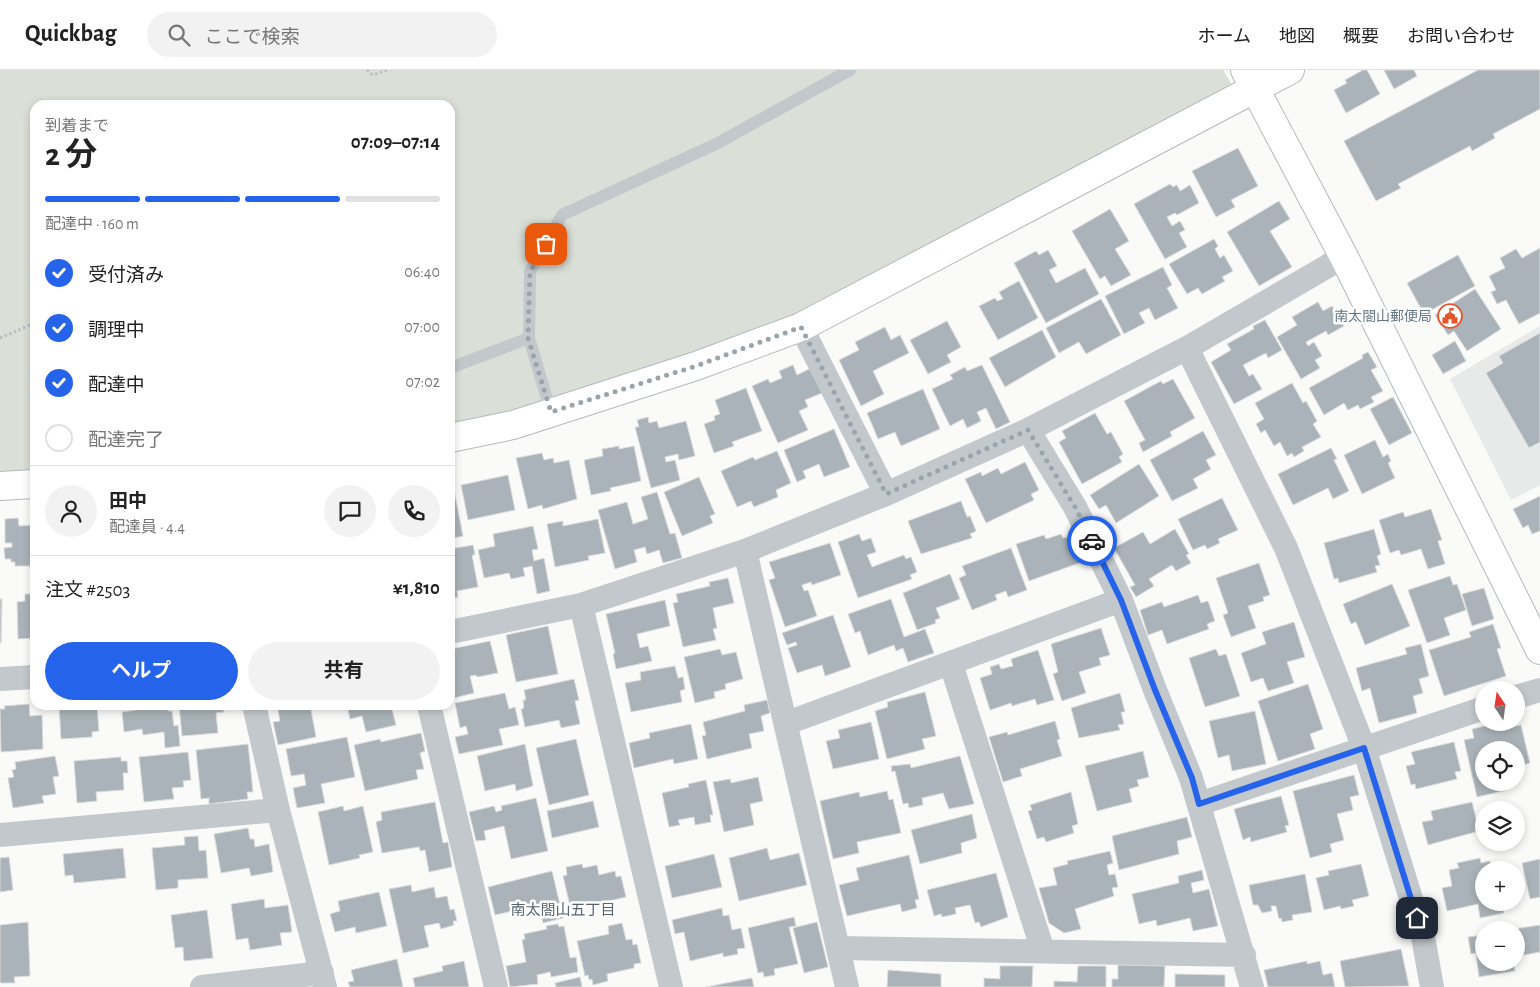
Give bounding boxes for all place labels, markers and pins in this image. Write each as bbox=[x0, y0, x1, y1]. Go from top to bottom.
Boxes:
pin bbox=[525, 223, 567, 265]
public building icon: 南太閤山郵便局 bbox=[1437, 303, 1463, 329]
place label: 南太閤山郵便局 bbox=[1334, 309, 1432, 324]
pin bbox=[1396, 897, 1438, 939]

